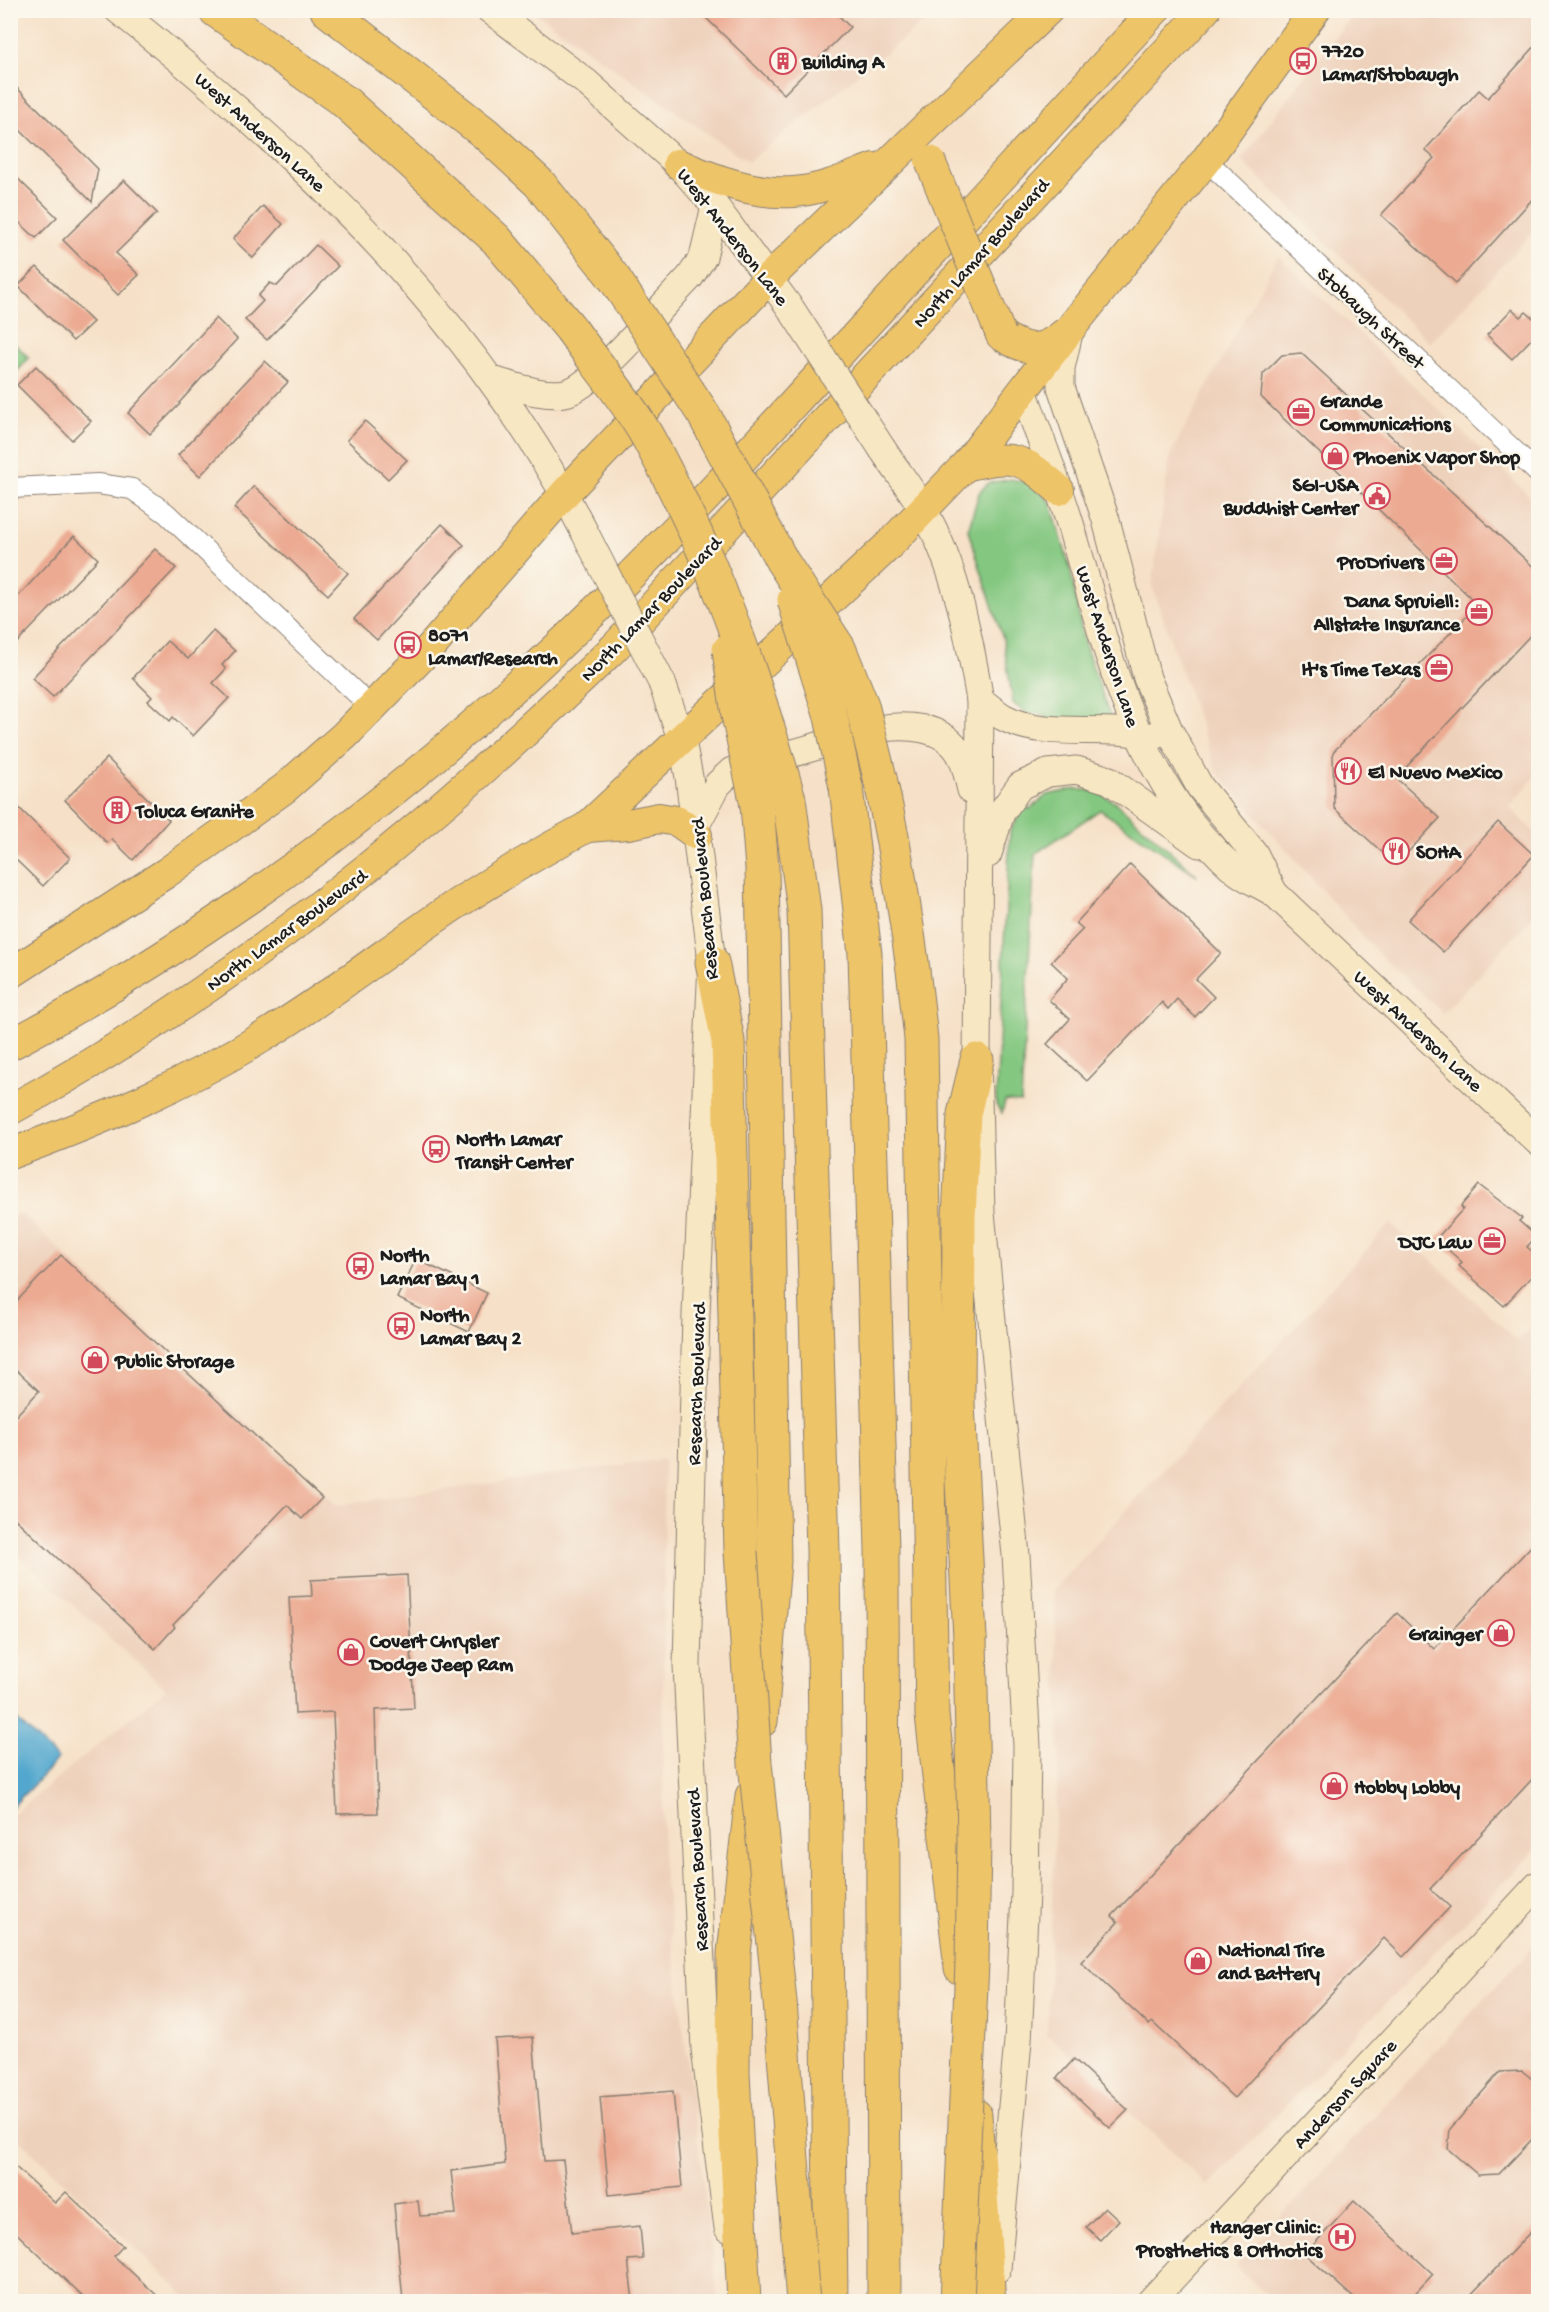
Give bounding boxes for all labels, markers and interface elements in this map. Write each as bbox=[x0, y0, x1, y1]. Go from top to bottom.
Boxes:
place label: 7720 Lamar/Stobaugh bbox=[1321, 42, 1459, 88]
building icon: Building A bbox=[768, 46, 798, 76]
bus stop icon: 7720 Lamar/Stobaugh bbox=[1288, 46, 1318, 76]
place label: Building A bbox=[801, 53, 886, 76]
street label: West Anderson Lane bbox=[188, 69, 329, 199]
street label: West Anderson Lane bbox=[670, 165, 793, 312]
street label: North Lamar Boulevard bbox=[909, 173, 1057, 334]
street label: Stobaugh Street bbox=[1311, 264, 1430, 377]
place label: Grande Communications bbox=[1319, 392, 1452, 438]
office icon: Grande Communications bbox=[1286, 397, 1316, 427]
shop icon: Phoenix Vapor Shop bbox=[1320, 441, 1350, 471]
place label: Phoenix Vapor Shop bbox=[1353, 448, 1520, 471]
place label: SGI-USA Buddhist Center bbox=[1222, 476, 1360, 522]
public building icon: SGI-USA Buddhist Center bbox=[1362, 481, 1392, 511]
street label: North Lamar Boulevard bbox=[577, 531, 729, 688]
office icon: ProDrivers bbox=[1429, 546, 1459, 576]
place label: ProDrivers bbox=[1336, 553, 1426, 576]
street label: West Anderson Lane bbox=[1069, 564, 1143, 731]
place label: Dana Spruiell: Allstate Insurance bbox=[1313, 592, 1461, 638]
office icon: Dana Spruiell: Allstate Insurance bbox=[1464, 597, 1494, 627]
place label: 8071 Lamar/Research bbox=[428, 626, 558, 672]
bus stop icon: 8071 Lamar/Research bbox=[393, 630, 423, 660]
office icon: It's Time Texas bbox=[1424, 653, 1454, 683]
place label: It's Time Texas bbox=[1302, 660, 1422, 683]
restaurant icon: El Nuevo Mexico bbox=[1333, 756, 1363, 786]
place label: El Nuevo Mexico bbox=[1368, 763, 1503, 786]
building icon: Toluca Granite bbox=[102, 795, 132, 825]
place label: Toluca Granite bbox=[134, 802, 254, 825]
street label: Research Boulevard bbox=[688, 815, 725, 981]
restaurant icon: SOHA bbox=[1381, 836, 1411, 866]
place label: SOHA bbox=[1416, 843, 1463, 866]
street label: North Lamar Boulevard bbox=[203, 864, 375, 998]
street label: West Anderson Lane bbox=[1347, 967, 1486, 1099]
place label: North Lamar Transit Center bbox=[454, 1130, 574, 1176]
bus stop icon: North Lamar Transit Center bbox=[421, 1134, 451, 1164]
office icon: DJC Law bbox=[1477, 1226, 1507, 1256]
place label: DJC Law bbox=[1397, 1233, 1472, 1256]
place label: North Lamar Bay 1 bbox=[380, 1246, 480, 1292]
bus stop icon: North Lamar Bay 1 bbox=[345, 1251, 375, 1281]
street label: Research Boulevard bbox=[684, 1300, 713, 1466]
place label: North Lamar Bay 2 bbox=[420, 1306, 521, 1352]
bus stop icon: North Lamar Bay 2 bbox=[386, 1311, 416, 1341]
shop icon: Public Storage bbox=[80, 1345, 110, 1375]
place label: Public Storage bbox=[114, 1352, 235, 1375]
shop icon: Grainger bbox=[1486, 1618, 1516, 1648]
place label: Grainger bbox=[1409, 1625, 1484, 1648]
place label: Covert Chrysler Dodge Jeep Ram bbox=[368, 1632, 514, 1678]
shop icon: Covert Chrysler Dodge Jeep Ram bbox=[336, 1637, 366, 1667]
shop icon: Hobby Lobby bbox=[1319, 1771, 1349, 1801]
place label: Hobby Lobby bbox=[1354, 1778, 1460, 1801]
street label: Research Boulevard bbox=[684, 1786, 715, 1952]
place label: National Tire and Battery bbox=[1217, 1941, 1325, 1987]
shop icon: National Tire and Battery bbox=[1183, 1946, 1213, 1976]
street label: Anderson Square bbox=[1290, 2035, 1404, 2155]
place label: Hanger Clinic: Prosthetics & Orthotics bbox=[1135, 2218, 1324, 2264]
hospital icon: Hanger Clinic: Prosthetics & Orthotics bbox=[1327, 2222, 1357, 2252]

